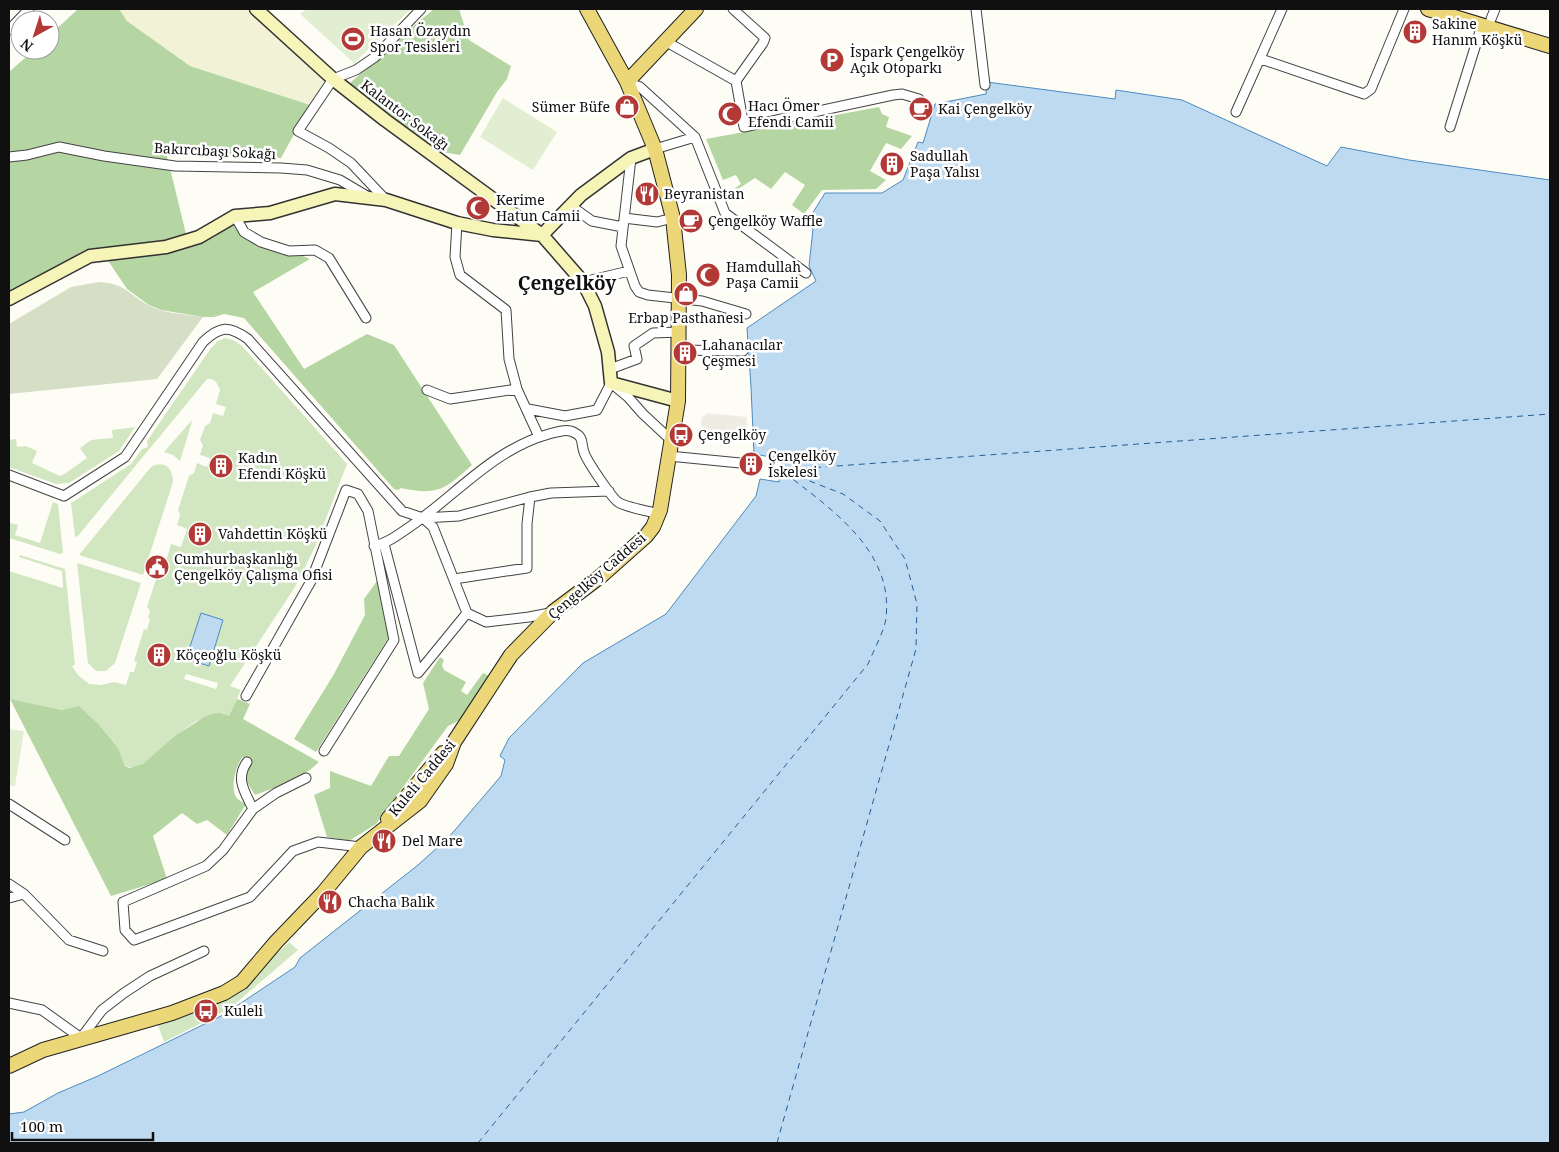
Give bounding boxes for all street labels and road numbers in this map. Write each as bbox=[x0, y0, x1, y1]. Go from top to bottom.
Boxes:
street label: Kalantor Sokağı bbox=[357, 75, 454, 154]
street label: Bakırcıbaşı Sokağı bbox=[153, 138, 277, 163]
street label: Çengelköy Caddesi bbox=[544, 528, 650, 623]
street label: Kuleli Caddesi bbox=[384, 735, 460, 820]

